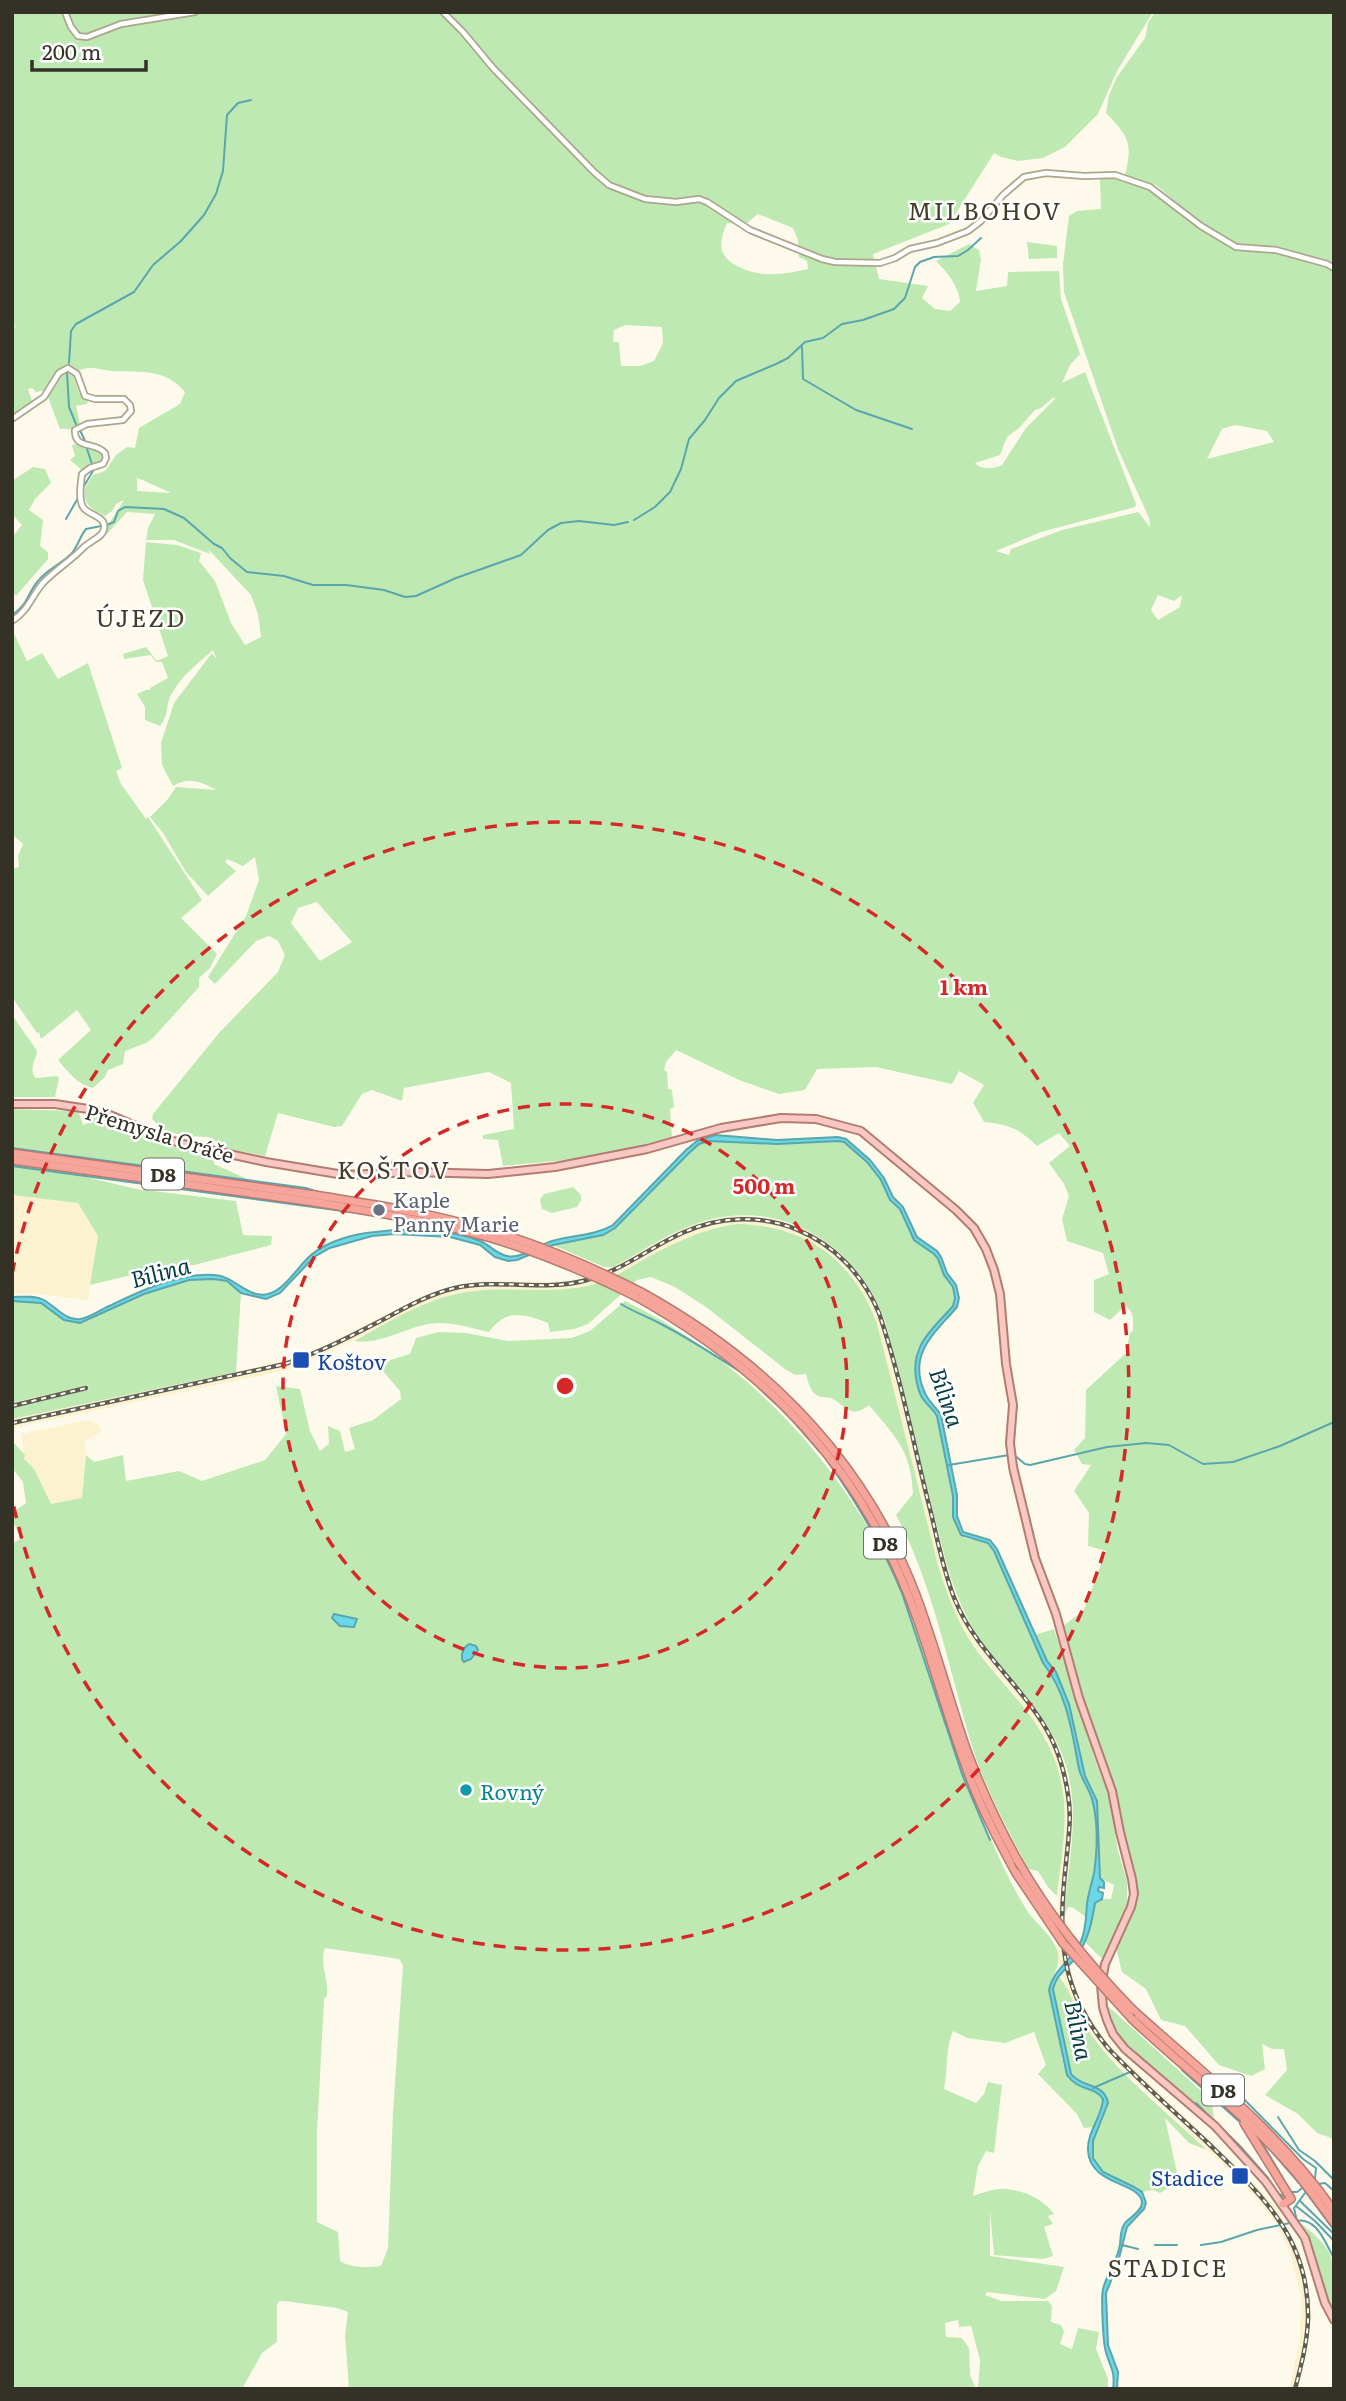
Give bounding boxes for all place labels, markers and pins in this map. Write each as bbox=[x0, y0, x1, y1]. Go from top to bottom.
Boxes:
place label: Kaple Panny Marie bbox=[393, 1183, 519, 1238]
marker: Kaple Panny Marie bbox=[371, 1202, 387, 1218]
place label: Koštov bbox=[317, 1345, 387, 1376]
marker: Koštov bbox=[291, 1350, 311, 1370]
centre of rings bbox=[553, 1374, 577, 1398]
place label: Rovný bbox=[480, 1775, 545, 1806]
marker: Rovný bbox=[458, 1782, 474, 1798]
place label: Stadice bbox=[1151, 2161, 1224, 2192]
marker: Stadice bbox=[1230, 2166, 1250, 2186]

